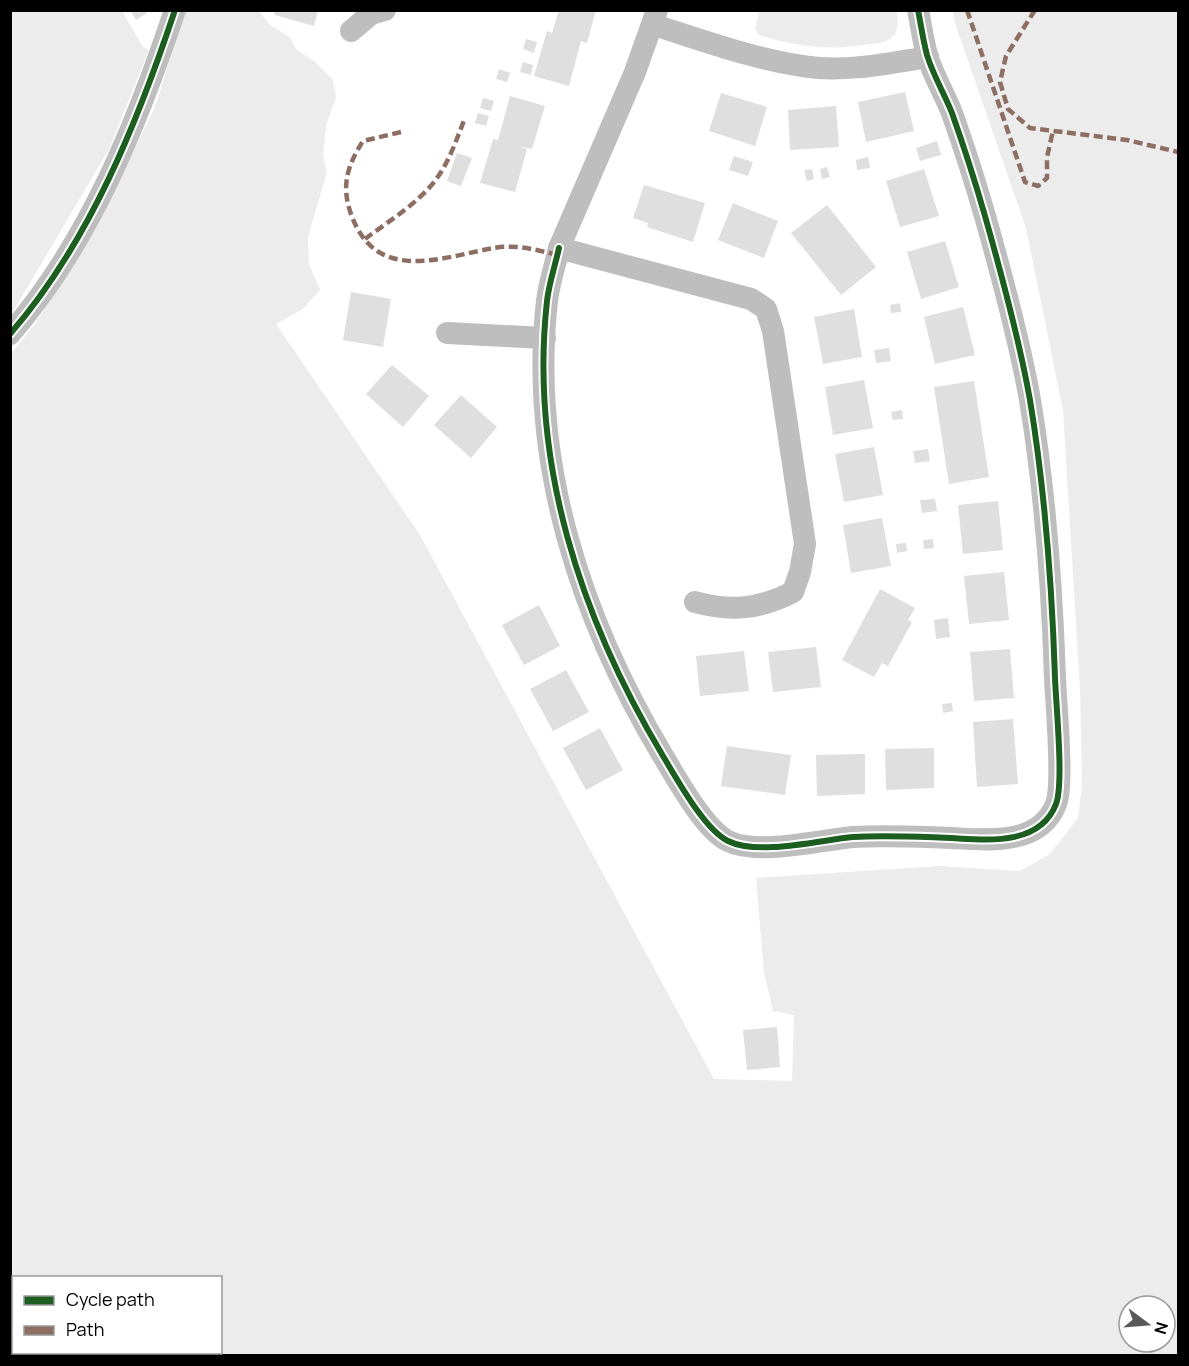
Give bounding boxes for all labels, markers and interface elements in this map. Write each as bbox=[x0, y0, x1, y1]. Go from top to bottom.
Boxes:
legend bbox=[12, 1276, 222, 1354]
text: Cycle path bbox=[66, 1287, 155, 1311]
north arrow bbox=[1117, 1294, 1177, 1354]
text: Path bbox=[66, 1317, 104, 1341]
text: N bbox=[1149, 1320, 1174, 1337]

